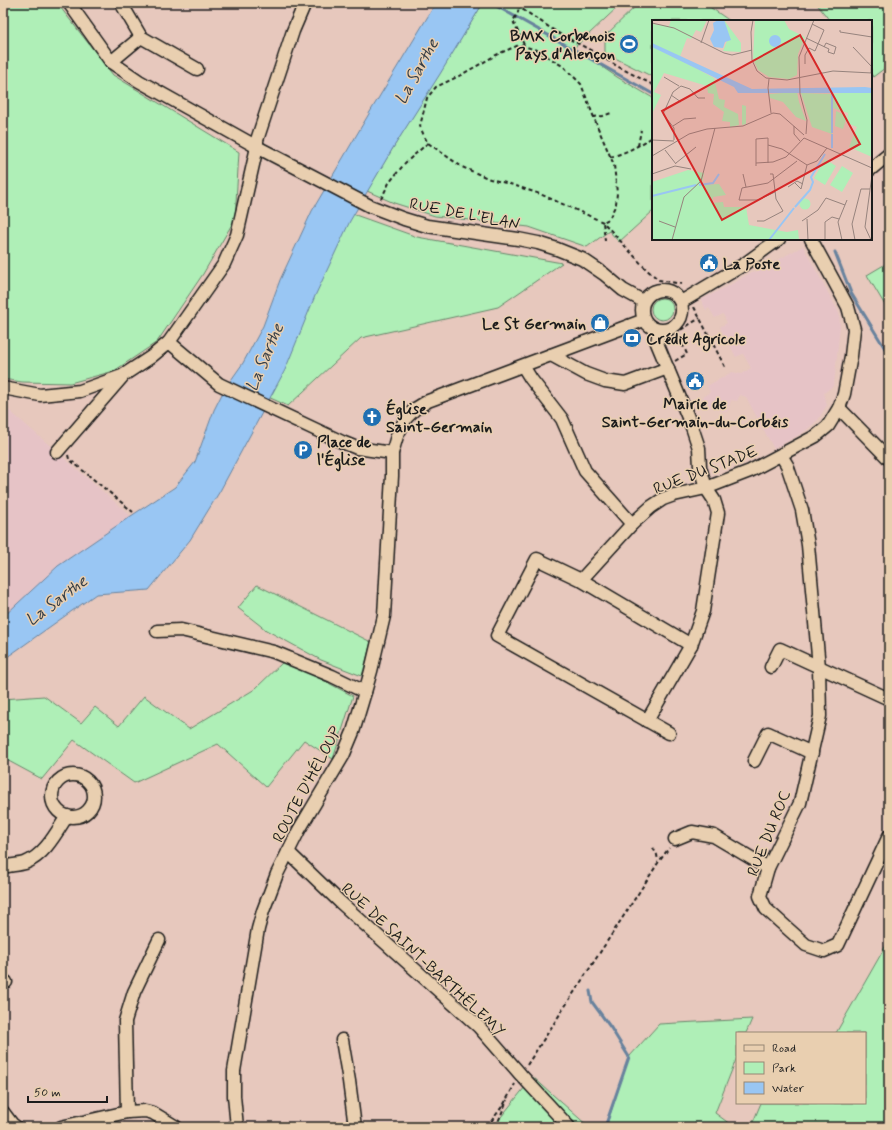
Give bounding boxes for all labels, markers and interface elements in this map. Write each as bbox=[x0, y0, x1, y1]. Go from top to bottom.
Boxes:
inset map bbox=[652, 20, 872, 240]
place label: BMX Corbenois Pays d'Alençon bbox=[510, 26, 615, 65]
sports icon: BMX Corbenois Pays d'Alençon bbox=[618, 33, 640, 55]
water label: La Sarthe bbox=[390, 34, 444, 108]
street label: RUE DE L'ELAN bbox=[408, 193, 522, 235]
public building icon: La Poste bbox=[698, 252, 720, 274]
place label: La Poste bbox=[723, 254, 780, 275]
shop icon: Le St Germain bbox=[589, 312, 611, 334]
place label: Le St Germain bbox=[482, 314, 586, 335]
water label: La Sarthe bbox=[241, 320, 289, 395]
bank icon: Crédit Agricole bbox=[621, 327, 643, 349]
place label: Crédit Agricole bbox=[646, 329, 746, 352]
public building icon: Mairie de Saint-Germain-du-Corbéis bbox=[684, 370, 706, 392]
place label: Mairie de Saint-Germain-du-Corbéis bbox=[602, 394, 789, 433]
place label: Église Saint-Germain bbox=[386, 398, 492, 438]
church icon: Église Saint-Germain bbox=[361, 406, 383, 428]
place label: Place de l'Église bbox=[317, 432, 372, 472]
parking icon: Place de l'Église bbox=[292, 439, 314, 461]
street label: RUE DU STADE bbox=[650, 441, 761, 500]
water label: La Sarthe bbox=[21, 570, 92, 631]
street label: ROUTE D'HÉLOUP bbox=[268, 723, 347, 846]
street label: RUE DU ROC bbox=[743, 788, 796, 879]
street label: RUE DE SAINT-BARTHÉLEMY bbox=[336, 878, 510, 1042]
legend bbox=[736, 1032, 866, 1104]
text: Road bbox=[772, 1041, 796, 1057]
text: Park bbox=[772, 1061, 796, 1077]
scale bar bbox=[28, 1078, 107, 1104]
text: Water bbox=[772, 1081, 804, 1097]
text: 50 m bbox=[34, 1085, 61, 1101]

